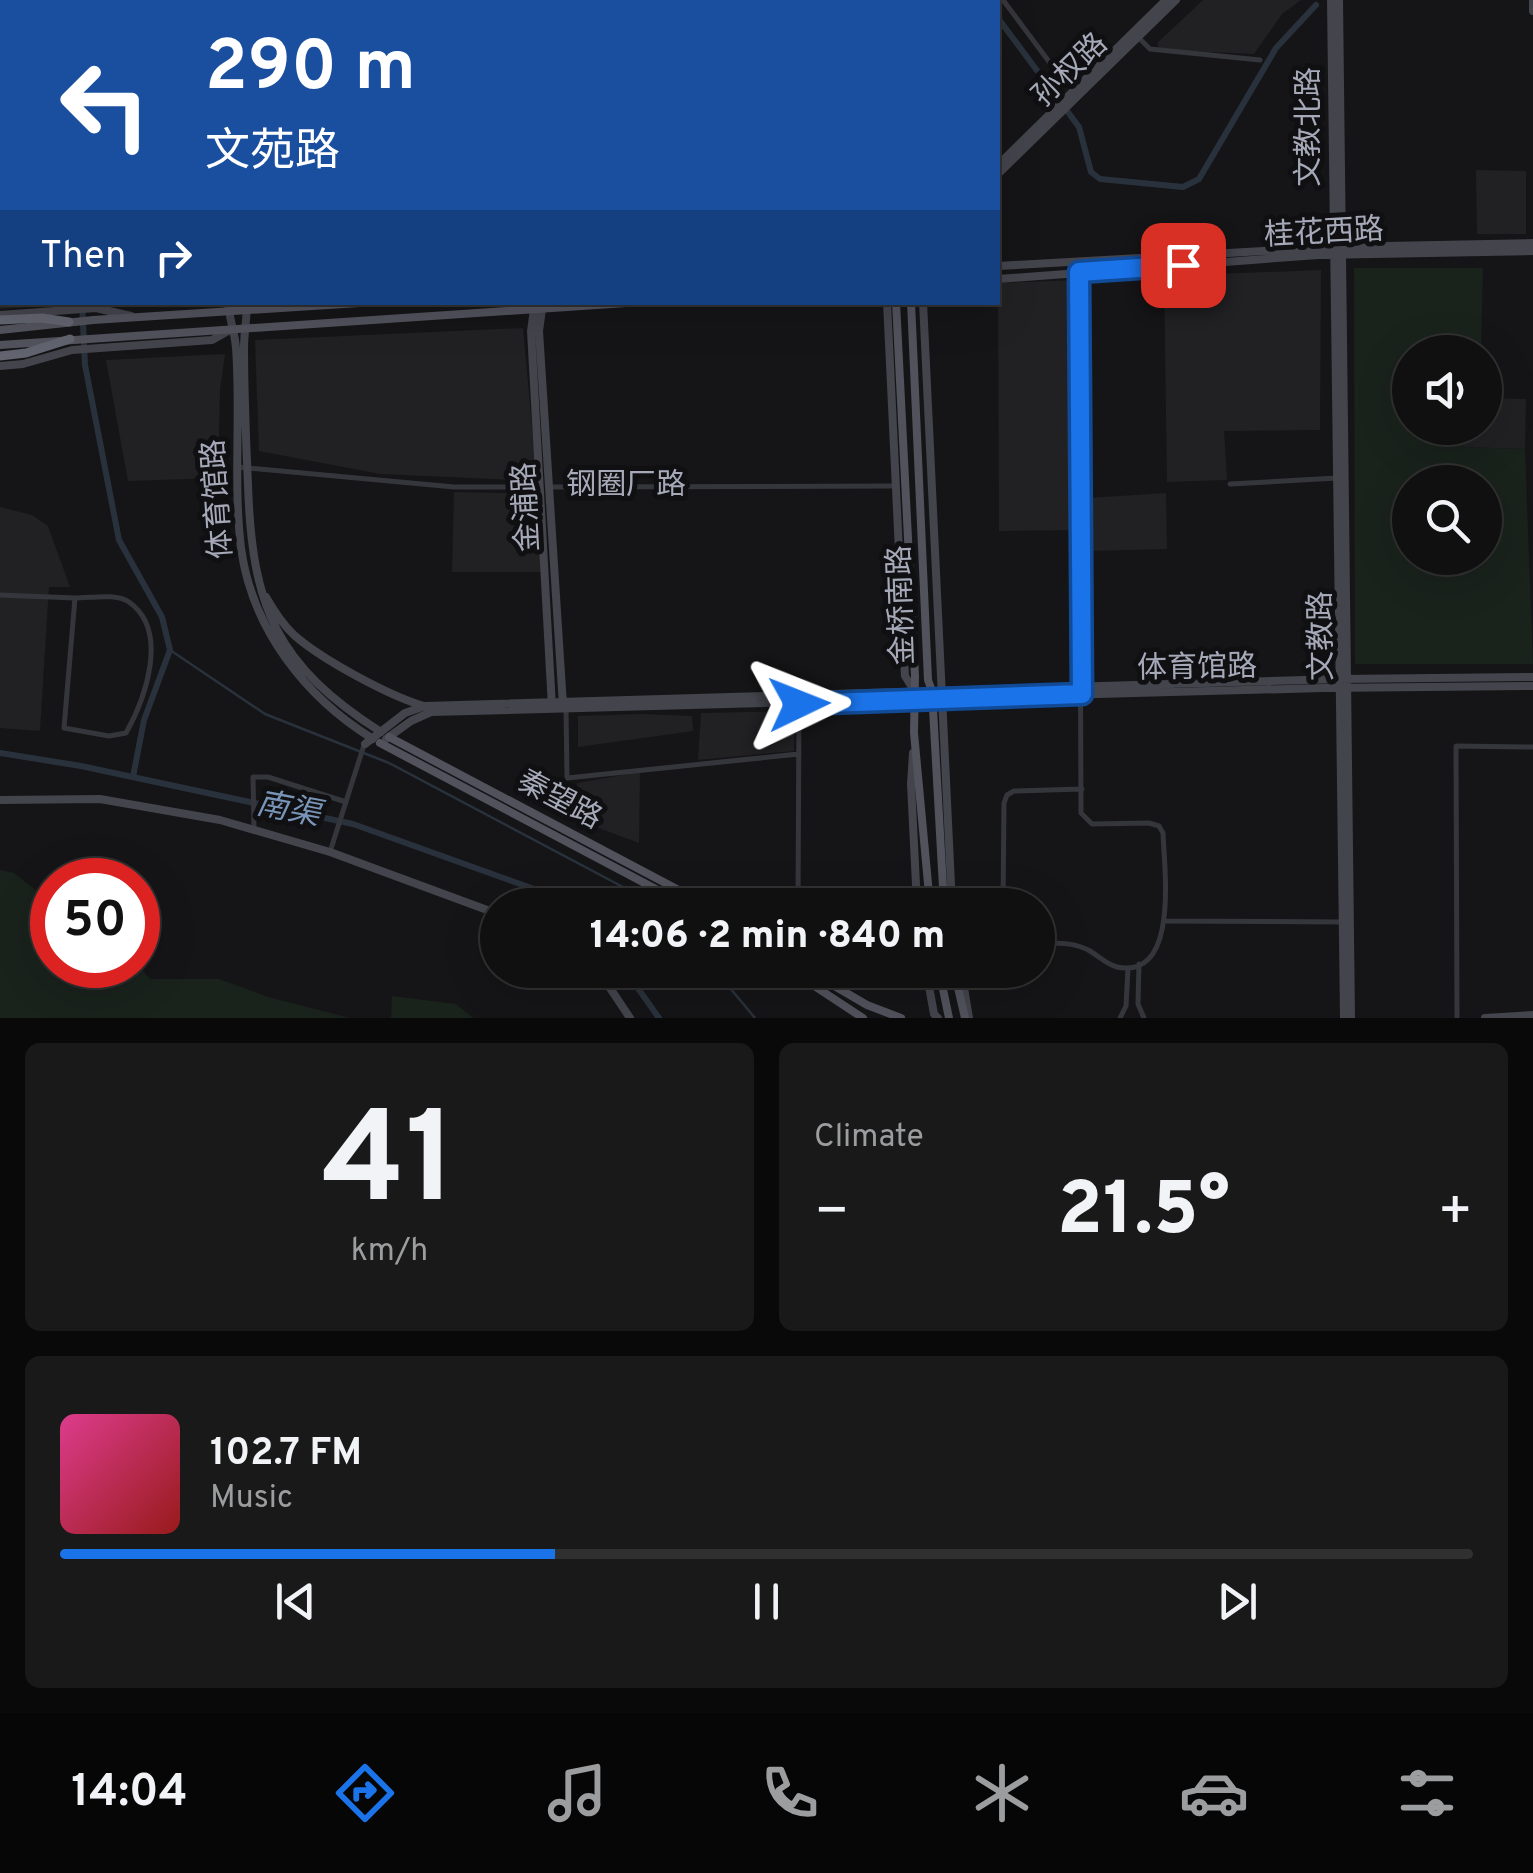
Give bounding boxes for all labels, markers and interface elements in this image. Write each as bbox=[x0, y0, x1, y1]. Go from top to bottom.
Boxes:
text: 290 m bbox=[205, 26, 416, 115]
street label: 孙权路 bbox=[1026, 26, 1116, 116]
icon: left bbox=[40, 40, 170, 170]
street label: 文教北路 bbox=[1292, 67, 1329, 187]
text: 文苑路 bbox=[205, 125, 340, 182]
street label: 桂花西路 bbox=[1263, 212, 1385, 256]
pin bbox=[1141, 223, 1226, 308]
icon: right bbox=[146, 230, 201, 285]
text: Then bbox=[40, 233, 126, 282]
icon: arrive bbox=[1156, 238, 1211, 293]
map controls bbox=[1392, 335, 1502, 575]
button: sound bbox=[1392, 335, 1502, 445]
street label: 体育馆路 bbox=[196, 438, 242, 560]
street label: 金浦路 bbox=[507, 461, 549, 553]
button: search bbox=[1392, 465, 1502, 575]
street label: 钢圈厂路 bbox=[566, 468, 686, 505]
street label: 金桥南路 bbox=[882, 544, 924, 666]
street label: 文教路 bbox=[1304, 591, 1342, 681]
street label: 体育馆路 bbox=[1137, 649, 1257, 689]
position arrow bbox=[747, 652, 851, 756]
street label: 秦望路 bbox=[511, 764, 607, 838]
water label: 南渠 bbox=[253, 785, 327, 838]
speed limit sign: 50 bbox=[30, 858, 160, 988]
text: 14:06 · 2 min · 840 m bbox=[590, 913, 945, 962]
text: 41 bbox=[322, 1084, 457, 1249]
text: Climate bbox=[814, 1118, 924, 1158]
text: 21.5° bbox=[1057, 1166, 1230, 1261]
text: − bbox=[814, 1179, 849, 1249]
text: + bbox=[1438, 1179, 1473, 1249]
text: km/h bbox=[351, 1232, 428, 1272]
text: 102.7 FM bbox=[210, 1430, 362, 1479]
text: Music bbox=[210, 1479, 293, 1519]
icon: previous bbox=[268, 1574, 323, 1629]
icon: pause bbox=[739, 1574, 794, 1629]
icon: next bbox=[1210, 1574, 1265, 1629]
icon: directions bbox=[330, 1758, 400, 1828]
icon: music bbox=[542, 1758, 612, 1828]
icon: phone bbox=[755, 1758, 825, 1828]
icon: climate bbox=[967, 1758, 1037, 1828]
icon: car bbox=[1179, 1758, 1249, 1828]
icon: filters bbox=[1392, 1758, 1462, 1828]
text: 14:04 bbox=[71, 1765, 188, 1822]

